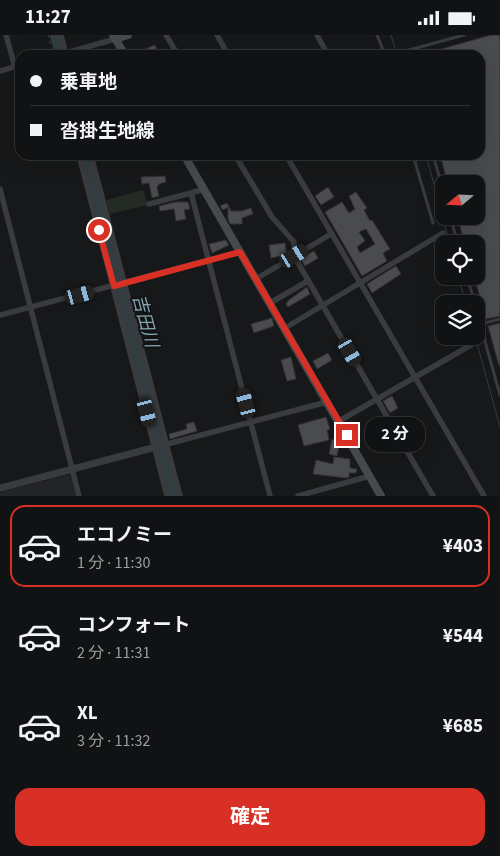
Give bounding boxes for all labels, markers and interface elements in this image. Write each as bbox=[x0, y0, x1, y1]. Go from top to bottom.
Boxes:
text: 11:27 bbox=[25, 4, 71, 31]
text: 乗車地 bbox=[60, 69, 117, 96]
text: 沓掛生地線 bbox=[60, 118, 155, 145]
north arrow bbox=[435, 175, 485, 225]
map controls bbox=[435, 175, 485, 345]
route start bbox=[88, 219, 110, 241]
button: locate bbox=[435, 235, 485, 285]
car bbox=[277, 242, 310, 270]
car bbox=[63, 284, 96, 306]
water label: 吉田川 bbox=[126, 292, 165, 352]
button: layers bbox=[435, 295, 485, 345]
car bbox=[336, 335, 363, 369]
car bbox=[234, 387, 257, 419]
car bbox=[136, 396, 157, 428]
callout: 2 分 bbox=[364, 417, 424, 453]
text: 2 分 bbox=[381, 423, 409, 445]
route end bbox=[336, 424, 358, 446]
text: エコノミー bbox=[77, 522, 172, 549]
icon: car bbox=[17, 524, 62, 569]
text: ¥403 bbox=[443, 533, 483, 560]
text: 1 分 · 11:30 bbox=[77, 552, 150, 574]
text: コンフォート bbox=[77, 612, 190, 639]
icon: car bbox=[17, 614, 62, 659]
text: ¥544 bbox=[443, 623, 483, 650]
text: 2 分 · 11:31 bbox=[77, 642, 150, 664]
text: XL bbox=[77, 700, 98, 727]
icon: car bbox=[17, 704, 62, 749]
text: ¥685 bbox=[443, 713, 483, 740]
text: 3 分 · 11:32 bbox=[77, 730, 150, 752]
button: 確定 bbox=[15, 788, 485, 846]

